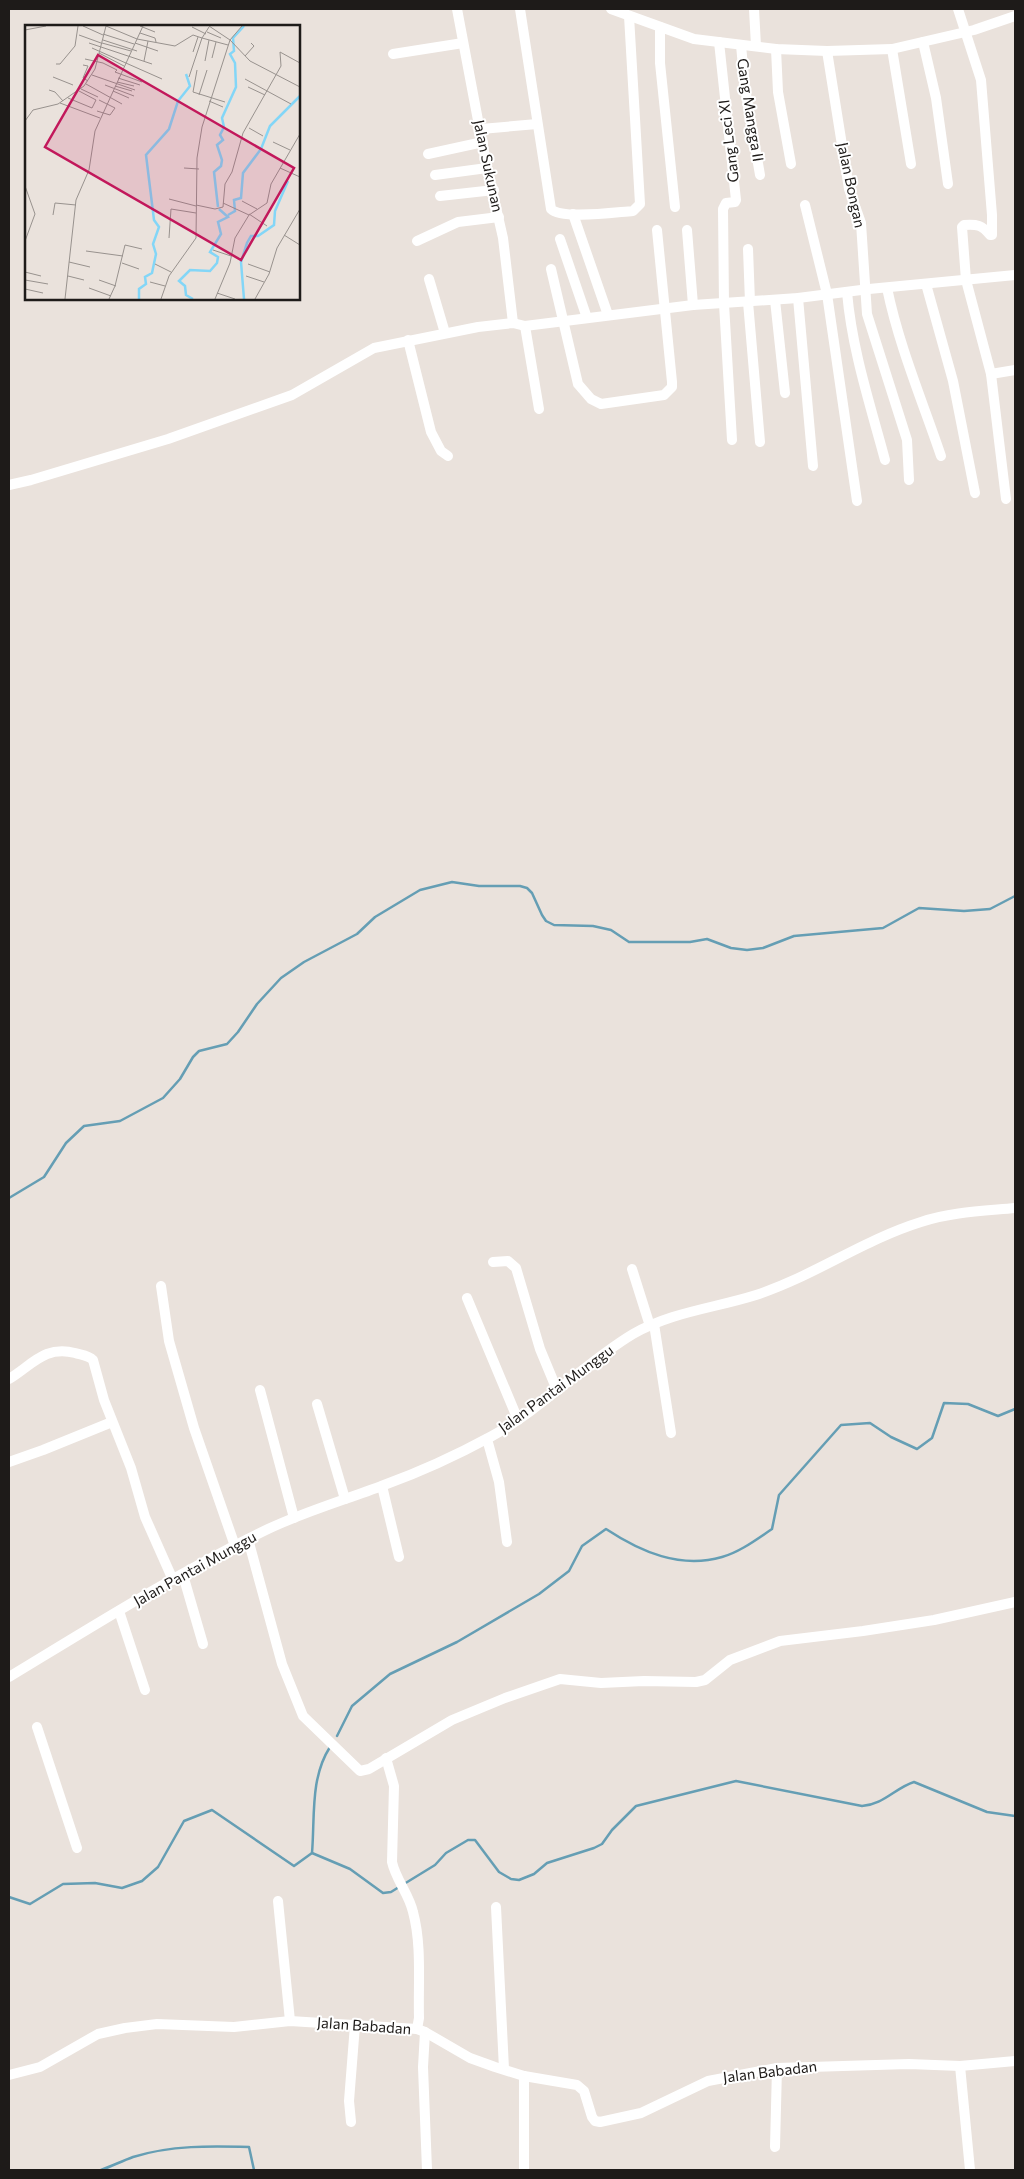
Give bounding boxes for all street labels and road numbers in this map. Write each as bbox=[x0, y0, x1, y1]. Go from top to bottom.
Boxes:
street label: Gang Mangga II bbox=[734, 57, 768, 163]
street label: Gang Leci XI bbox=[714, 99, 742, 184]
street label: Jalan Sukunan bbox=[470, 118, 508, 214]
street label: Jalan Bongan bbox=[834, 140, 870, 229]
street label: Jalan Pantai Munggu bbox=[494, 1340, 616, 1436]
street label: Jalan Pantai Munggu bbox=[130, 1527, 259, 1609]
street label: Jalan Babadan bbox=[316, 2013, 412, 2037]
street label: Jalan Babadan bbox=[722, 2056, 818, 2086]

